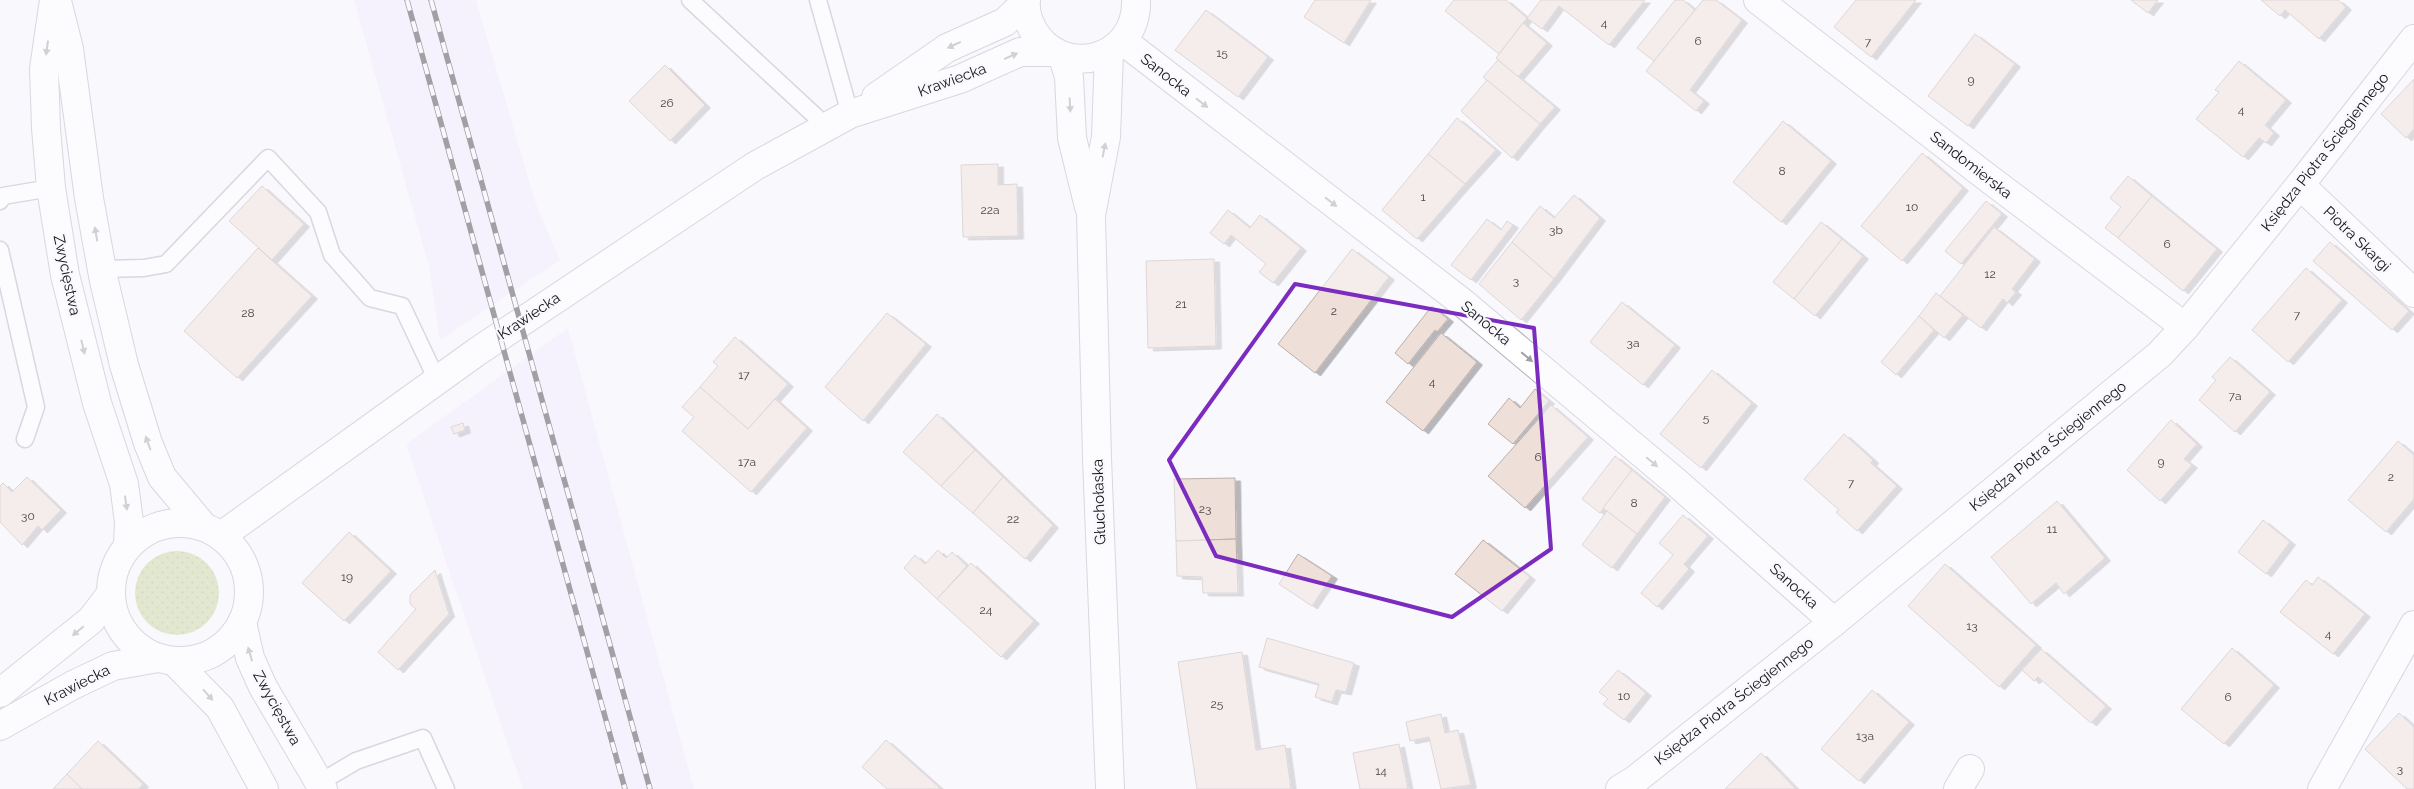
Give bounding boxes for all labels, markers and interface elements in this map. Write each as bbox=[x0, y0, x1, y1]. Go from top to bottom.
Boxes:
house number: 4 bbox=[1601, 16, 1608, 30]
house number: 6 bbox=[1694, 34, 1702, 48]
house number: 7 bbox=[1865, 35, 1872, 49]
one-way arrow bbox=[43, 41, 51, 57]
one-way arrow bbox=[947, 41, 961, 49]
house number: 15 bbox=[1216, 46, 1228, 60]
street label: Sanocka bbox=[1137, 50, 1195, 100]
one-way arrow bbox=[1004, 52, 1018, 60]
street label: Krawiecka bbox=[915, 59, 989, 101]
street label: Księdza Piotra Ściegiennego bbox=[2257, 69, 2393, 235]
house number: 9 bbox=[1967, 73, 1975, 87]
house number: 26 bbox=[660, 96, 674, 110]
one-way arrow bbox=[1067, 97, 1075, 113]
one-way arrow bbox=[1196, 98, 1209, 109]
house number: 4 bbox=[2238, 103, 2245, 117]
street label: Sandomierska bbox=[1927, 128, 2015, 202]
one-way arrow bbox=[1100, 142, 1108, 158]
house number: 8 bbox=[1778, 164, 1786, 178]
house number: 1 bbox=[1420, 190, 1426, 204]
one-way arrow bbox=[1324, 197, 1337, 208]
house number: 10 bbox=[1906, 200, 1918, 214]
street label: Piotra Skargi bbox=[2320, 202, 2394, 276]
house number: 22a bbox=[980, 203, 1000, 217]
house number: 3b bbox=[1549, 223, 1563, 237]
one-way arrow bbox=[91, 226, 99, 242]
street label: Zwycięstwa bbox=[50, 233, 84, 317]
house number: 6 bbox=[2163, 237, 2171, 251]
house number: 12 bbox=[1984, 267, 1996, 281]
house number: 3 bbox=[1513, 274, 1519, 288]
street label: Krawiecka bbox=[494, 289, 564, 343]
house number: 21 bbox=[1175, 297, 1187, 311]
street label: Sanocka bbox=[1458, 297, 1514, 349]
house number: 2 bbox=[1331, 304, 1337, 318]
house number: 28 bbox=[241, 306, 255, 320]
house number: 7 bbox=[2294, 308, 2301, 322]
house number: 3a bbox=[1627, 336, 1639, 350]
one-way arrow bbox=[79, 340, 87, 355]
one-way arrow bbox=[1521, 352, 1534, 363]
house number: 17 bbox=[738, 368, 750, 382]
house number: 4 bbox=[1429, 375, 1436, 389]
street label: Księdza Piotra Ściegiennego bbox=[1966, 377, 2130, 515]
house number: 7a bbox=[2229, 389, 2241, 403]
house number: 5 bbox=[1703, 411, 1710, 425]
one-way arrow bbox=[144, 435, 151, 450]
house number: 6 bbox=[1534, 450, 1542, 464]
house number: 17a bbox=[738, 455, 756, 469]
house number: 9 bbox=[2157, 455, 2165, 469]
one-way arrow bbox=[1645, 456, 1658, 467]
street label: Głuchołaska bbox=[1089, 459, 1109, 545]
house number: 2 bbox=[2388, 470, 2394, 484]
house number: 7 bbox=[1848, 476, 1855, 490]
one-way arrow bbox=[123, 496, 131, 512]
house number: 8 bbox=[1630, 496, 1638, 510]
house number: 23 bbox=[1199, 502, 1211, 516]
house number: 30 bbox=[21, 509, 35, 523]
house number: 22 bbox=[1007, 512, 1019, 526]
house number: 11 bbox=[2047, 522, 2057, 536]
street label: Sanocka bbox=[1766, 559, 1822, 613]
house number: 19 bbox=[341, 570, 353, 584]
house number: 24 bbox=[980, 603, 993, 617]
house number: 13 bbox=[1966, 619, 1978, 633]
one-way arrow bbox=[71, 626, 84, 637]
house number: 4 bbox=[2325, 627, 2332, 641]
street label: Księdza Piotra Ściegiennego bbox=[1651, 633, 1817, 769]
one-way arrow bbox=[245, 647, 253, 662]
street label: Krawiecka bbox=[41, 661, 113, 709]
street label: Zwycięstwa bbox=[249, 668, 305, 748]
one-way arrow bbox=[203, 689, 214, 702]
house number: 10 bbox=[1618, 689, 1630, 703]
house number: 6 bbox=[2224, 690, 2232, 704]
house number: 25 bbox=[1211, 697, 1224, 711]
house number: 13a bbox=[1856, 729, 1874, 743]
house number: 3 bbox=[2397, 762, 2403, 776]
house number: 14 bbox=[1375, 764, 1387, 778]

